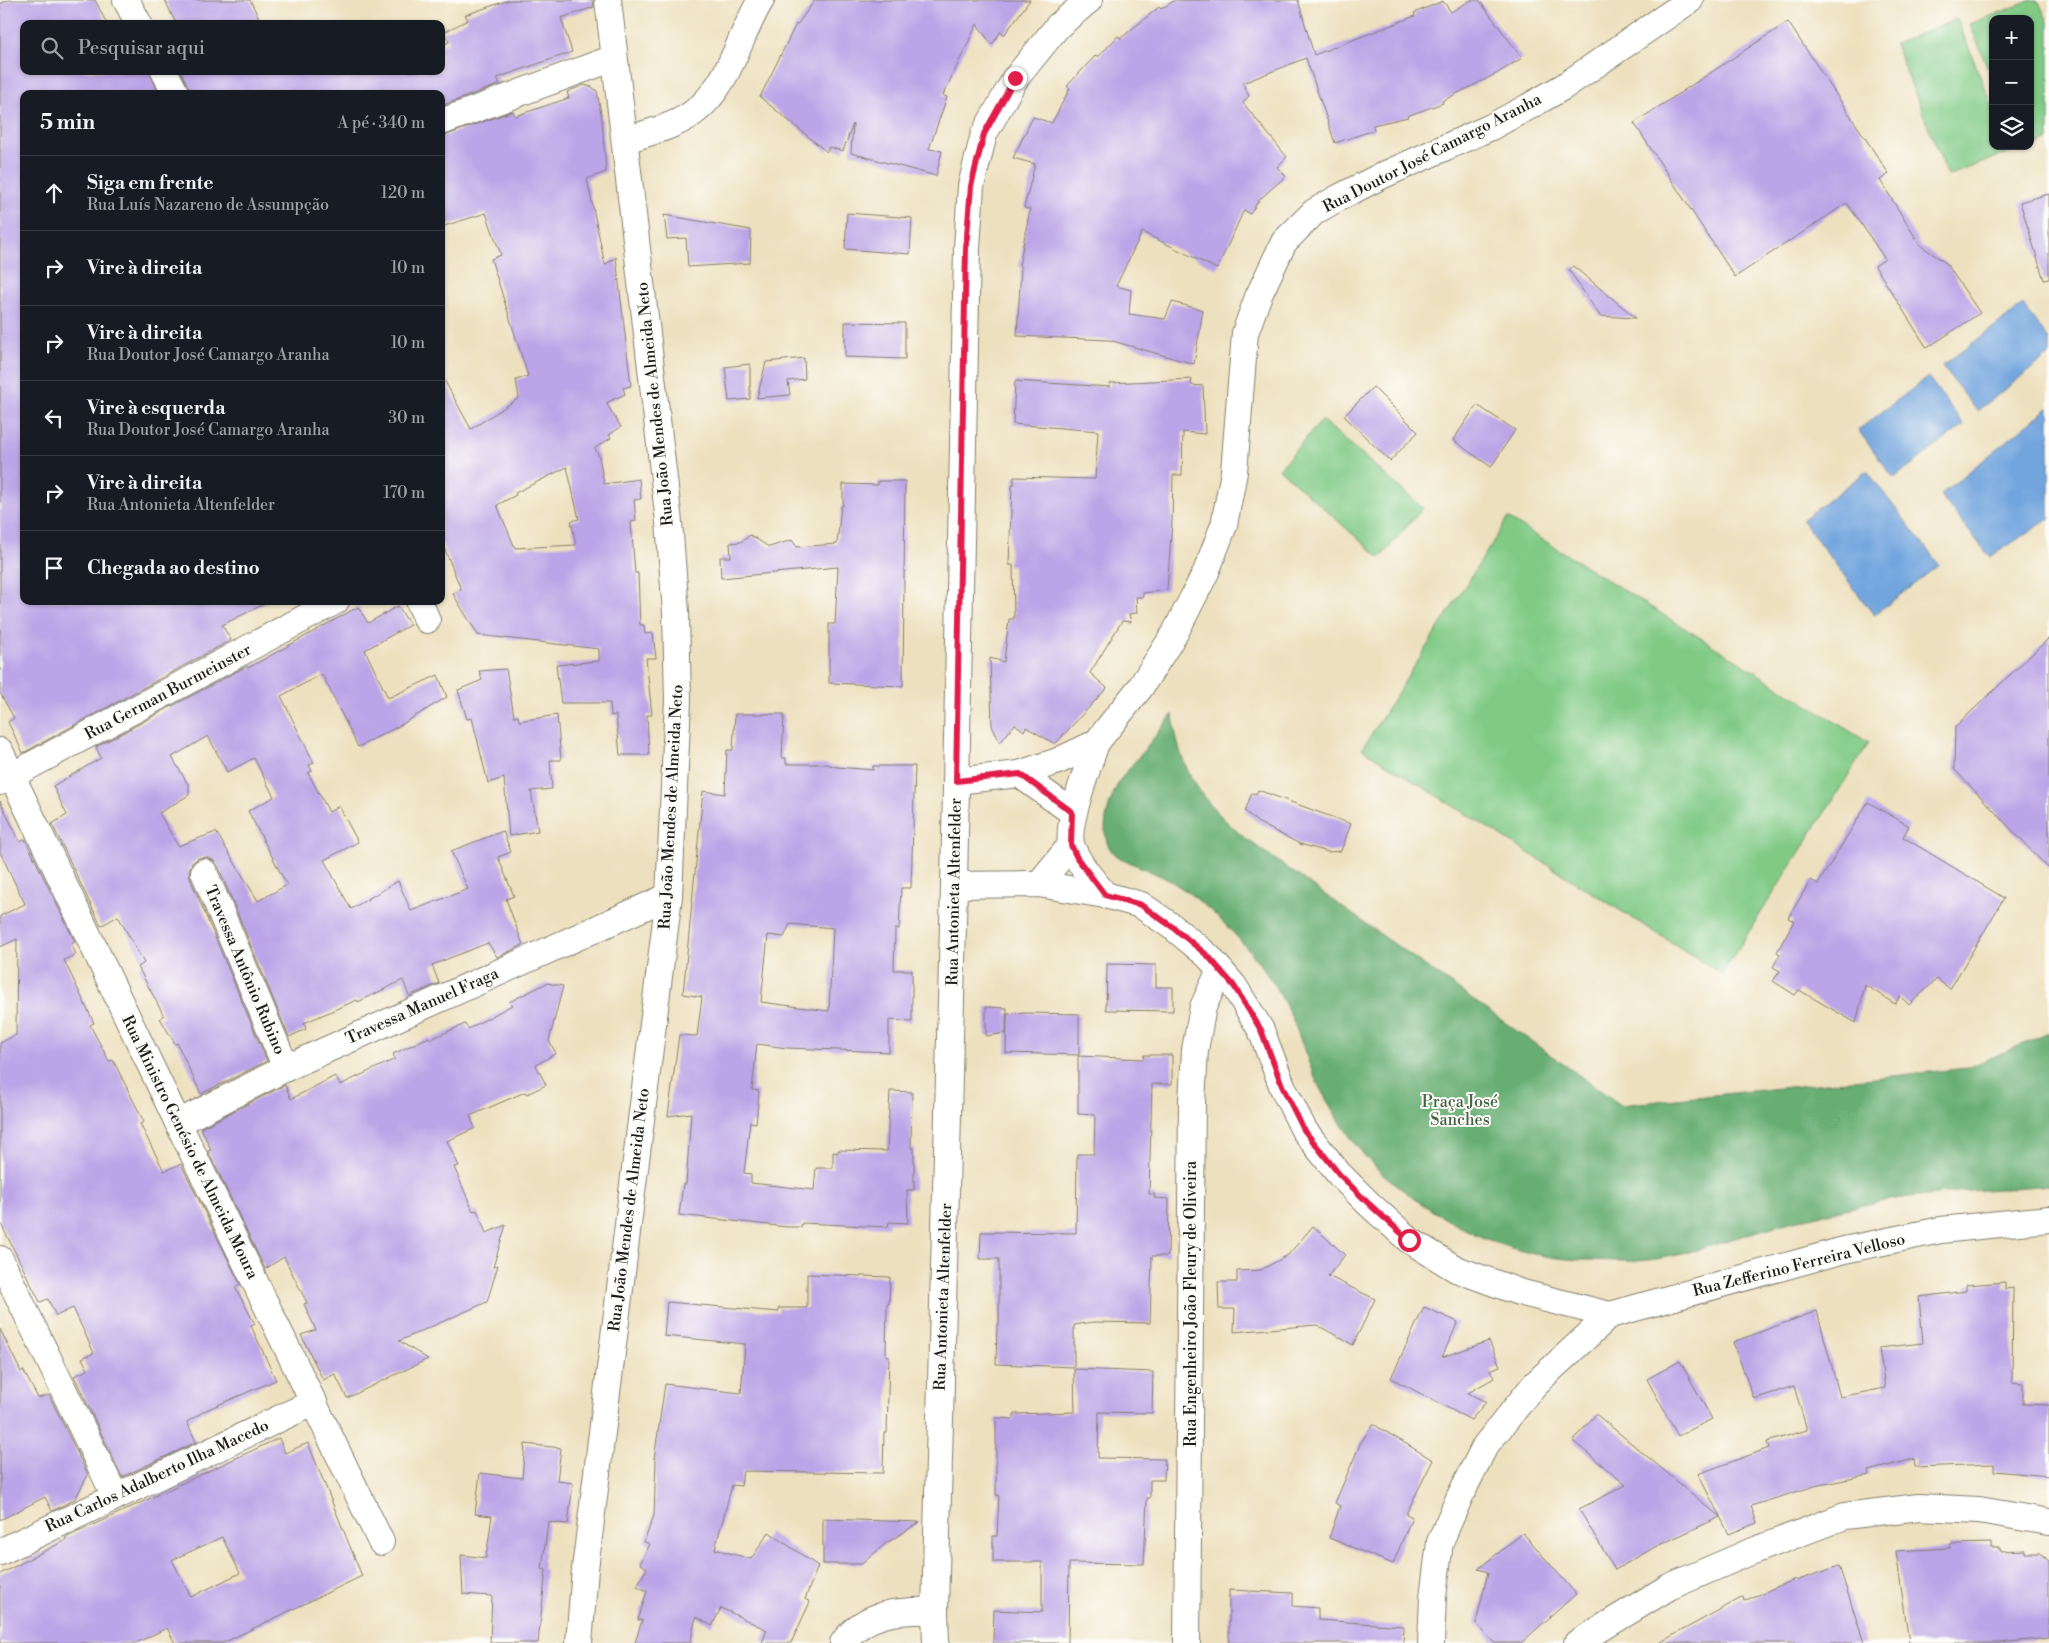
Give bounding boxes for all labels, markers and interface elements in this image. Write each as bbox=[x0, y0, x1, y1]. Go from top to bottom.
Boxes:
map controls bbox=[1989, 15, 2034, 150]
button: + bbox=[1989, 15, 2034, 60]
search box bbox=[20, 20, 445, 75]
icon: search bbox=[38, 34, 66, 62]
text: Pesquisar aqui bbox=[78, 36, 205, 60]
button: − bbox=[1989, 60, 2034, 105]
route end bbox=[1004, 67, 1027, 90]
street label: Rua Doutor José Camargo Aranha bbox=[1319, 89, 1545, 217]
button: layers bbox=[1989, 105, 2034, 150]
text: 5 min bbox=[40, 110, 95, 136]
text: A pé · 340 m bbox=[338, 113, 425, 133]
text: Siga em frente bbox=[87, 171, 214, 195]
icon: ahead bbox=[40, 179, 68, 207]
text: 120 m bbox=[381, 183, 425, 203]
text: Rua Luís Nazareno de Assumpção bbox=[87, 195, 329, 215]
icon: right bbox=[40, 254, 68, 282]
text: Vire à direita bbox=[87, 256, 202, 280]
text: 10 m bbox=[391, 258, 425, 278]
street label: Rua João Mendes de Almeida Neto bbox=[632, 281, 678, 527]
text: Vire à direita bbox=[87, 321, 202, 345]
icon: right bbox=[40, 329, 68, 357]
text: 10 m bbox=[391, 333, 425, 353]
text: Rua Doutor José Camargo Aranha bbox=[87, 345, 330, 365]
text: Vire à esquerda bbox=[87, 396, 226, 420]
icon: left bbox=[40, 404, 68, 432]
text: 30 m bbox=[388, 408, 425, 428]
text: Rua Doutor José Camargo Aranha bbox=[87, 420, 330, 440]
text: Vire à direita bbox=[87, 471, 202, 495]
icon: right bbox=[40, 479, 68, 507]
text: 170 m bbox=[383, 483, 425, 503]
text: Rua Antonieta Altenfelder bbox=[87, 495, 275, 515]
icon: arrive bbox=[40, 554, 68, 582]
text: Chegada ao destino bbox=[87, 556, 260, 580]
street label: Rua German Burmeinster bbox=[81, 640, 255, 744]
street label: Rua João Mendes de Almeida Neto bbox=[655, 684, 687, 930]
street label: Rua Antonieta Altenfelder bbox=[942, 798, 966, 986]
street label: Travessa Antônio Rubino bbox=[200, 882, 290, 1058]
street label: Travessa Manuel Fraga bbox=[342, 963, 502, 1049]
street label: Rua Ministro Genésio de Almeida Moura bbox=[117, 1012, 263, 1283]
street label: Rua João Mendes de Almeida Neto bbox=[604, 1087, 654, 1333]
park label: Praça José Sanches bbox=[1422, 1092, 1498, 1130]
street label: Rua Engenheiro João Fleury de Oliveira bbox=[1181, 1160, 1201, 1447]
street label: Rua Antonieta Altenfelder bbox=[930, 1203, 956, 1391]
route start bbox=[1398, 1229, 1421, 1252]
street label: Rua Zefferino Ferreira Velloso bbox=[1691, 1229, 1907, 1301]
street label: Rua Carlos Adalberto Ilha Macedo bbox=[42, 1415, 272, 1537]

